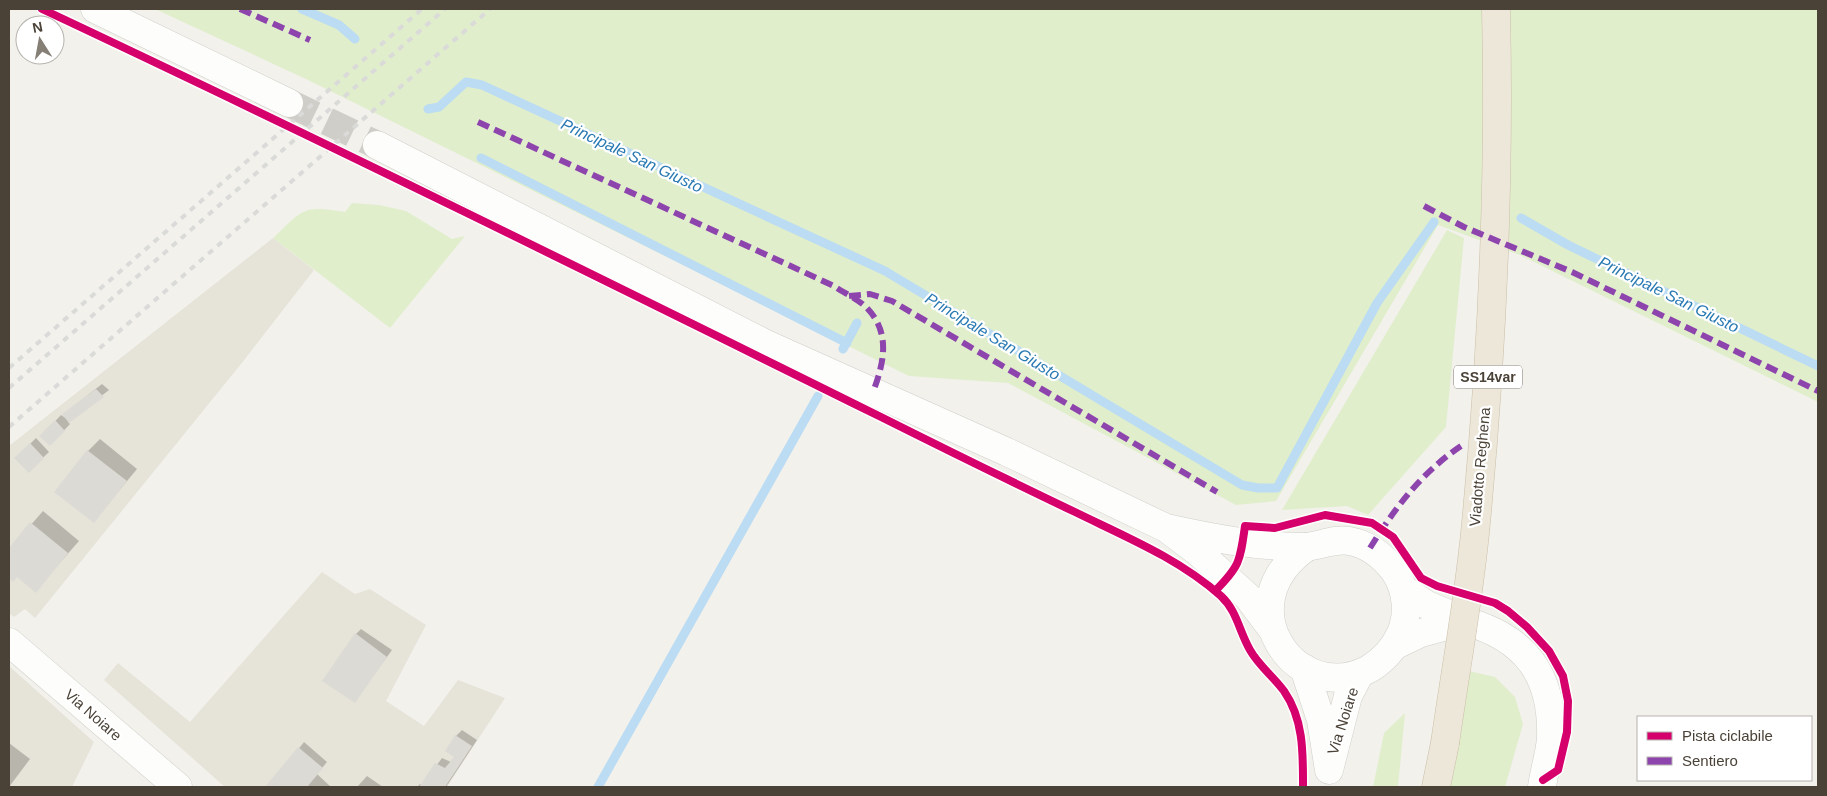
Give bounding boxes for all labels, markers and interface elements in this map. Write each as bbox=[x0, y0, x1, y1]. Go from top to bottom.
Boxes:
north arrow bbox=[15, 15, 65, 65]
text: N bbox=[31, 18, 44, 36]
water label: Principale San Giusto bbox=[558, 115, 705, 196]
water label: Principale San Giusto bbox=[1596, 253, 1742, 336]
water label: Principale San Giusto bbox=[922, 290, 1063, 383]
road number: SS14var bbox=[1454, 366, 1522, 388]
street label: Viadotto Reghena bbox=[1466, 406, 1493, 527]
street label: Via Noiare bbox=[61, 685, 125, 744]
street label: Via Noiare bbox=[1324, 685, 1361, 757]
legend bbox=[1637, 716, 1812, 781]
text: Pista ciclabile bbox=[1682, 727, 1773, 744]
text: Sentiero bbox=[1682, 752, 1738, 769]

